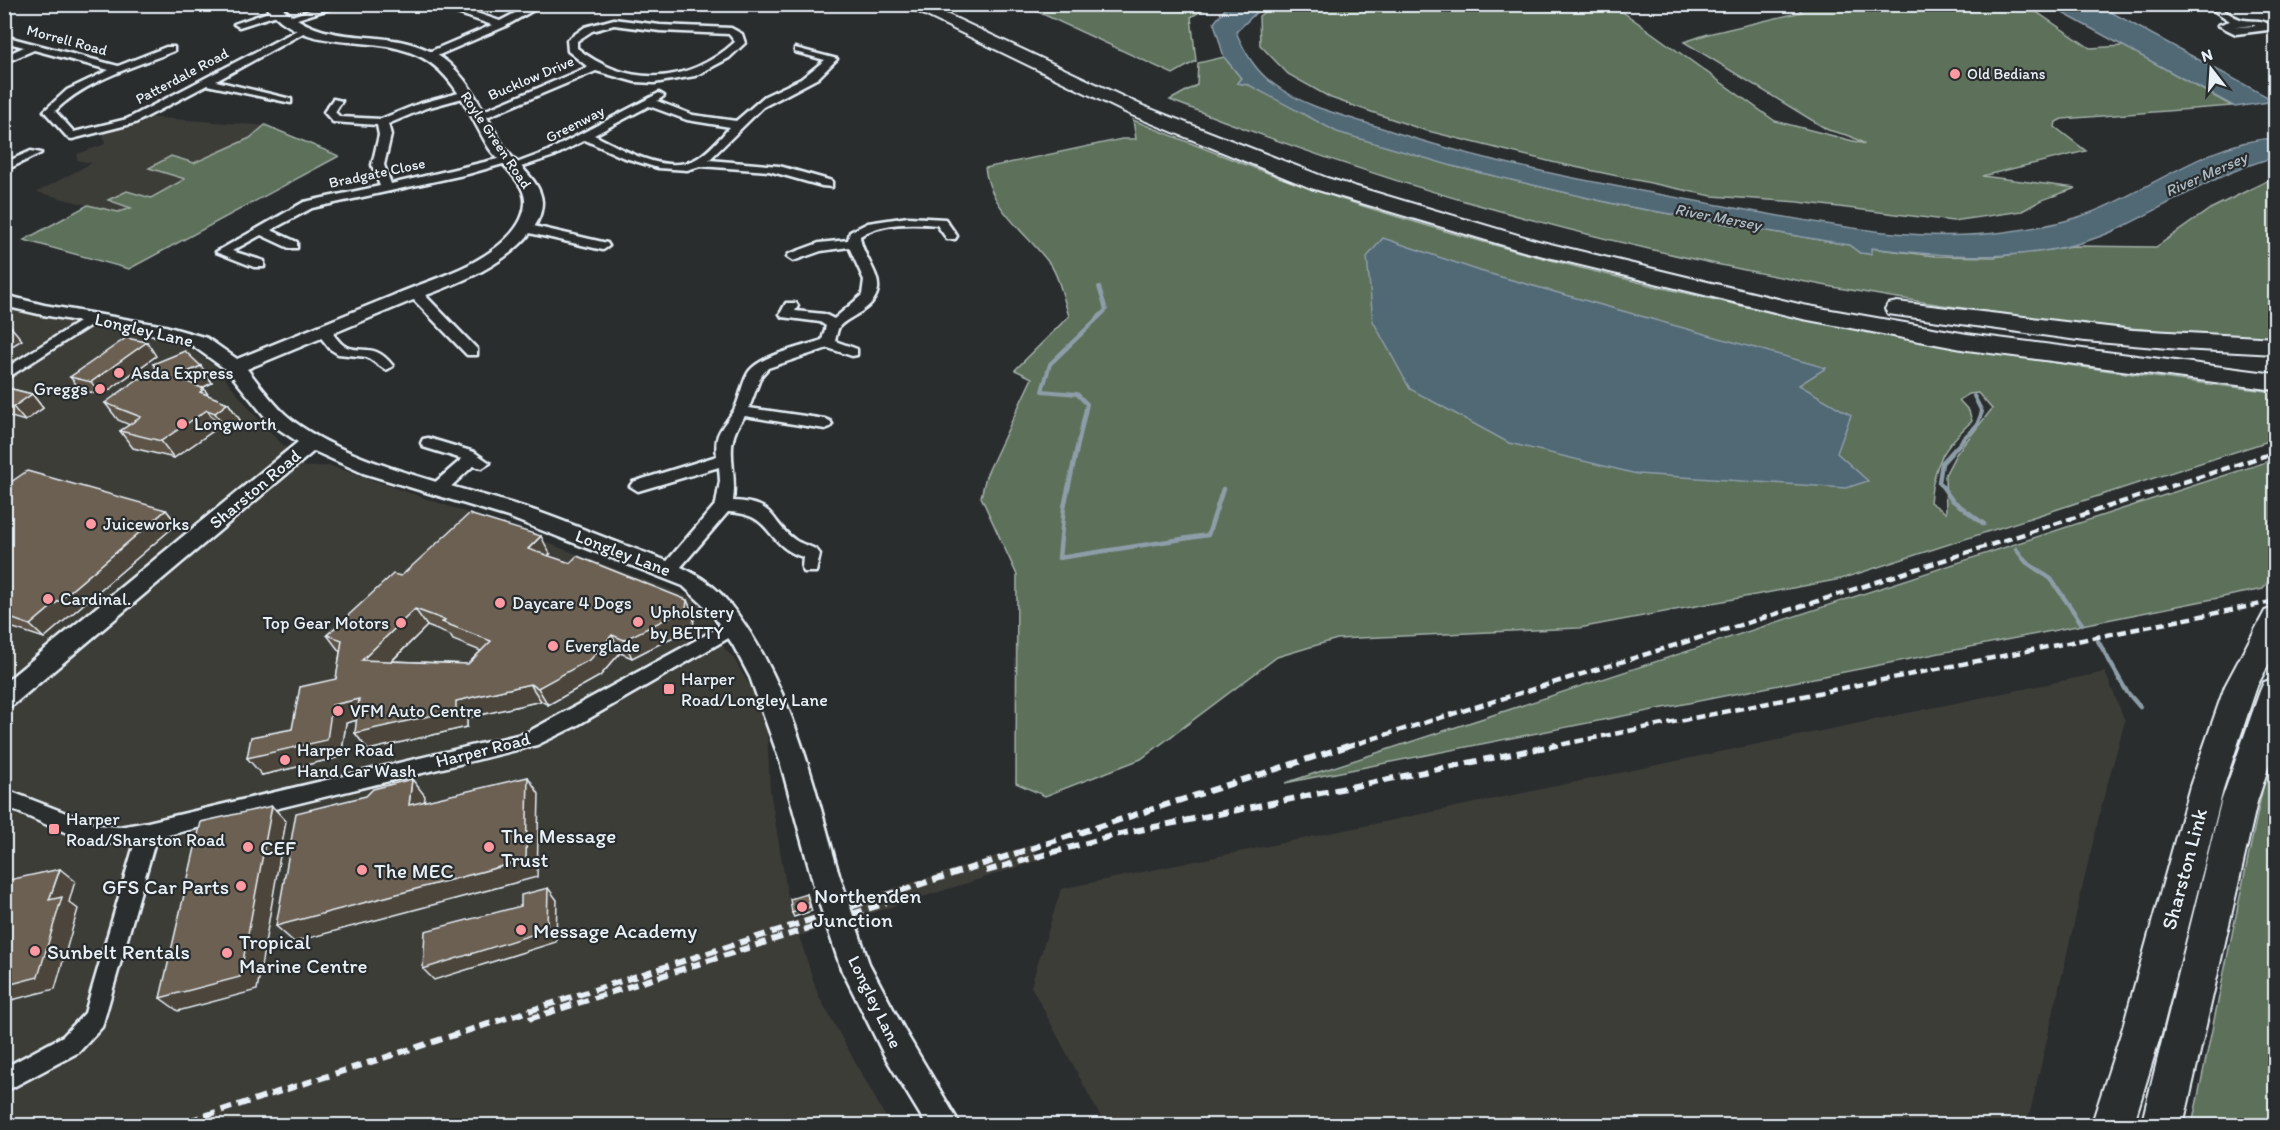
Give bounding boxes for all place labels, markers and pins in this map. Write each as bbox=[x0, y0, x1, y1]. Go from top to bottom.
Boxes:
place label: Old Bedians bbox=[1967, 65, 2046, 83]
marker: Old Bedians bbox=[1948, 67, 1962, 81]
place label: Asda Express bbox=[131, 362, 234, 384]
marker: Asda Express bbox=[112, 366, 126, 380]
place label: Greggs bbox=[33, 378, 88, 400]
marker: Greggs bbox=[93, 382, 107, 396]
place label: Longworth bbox=[194, 413, 277, 435]
marker: Longworth bbox=[175, 417, 189, 431]
place label: Juiceworks bbox=[103, 513, 189, 535]
marker: Juiceworks bbox=[84, 517, 98, 531]
place label: Cardinal. bbox=[60, 588, 131, 610]
marker: Cardinal. bbox=[41, 592, 55, 606]
place label: Daycare 4 Dogs bbox=[512, 592, 632, 614]
marker: Daycare 4 Dogs bbox=[493, 596, 507, 610]
place label: Upholstery by BETTY bbox=[650, 601, 734, 644]
place label: Top Gear Motors bbox=[262, 612, 389, 634]
marker: Upholstery by BETTY bbox=[631, 615, 645, 629]
marker: Top Gear Motors bbox=[394, 616, 408, 630]
place label: Everglade bbox=[565, 635, 640, 657]
marker: Everglade bbox=[546, 639, 560, 653]
place label: Harper Road/Longley Lane bbox=[681, 668, 828, 711]
marker: Harper Road/Longley Lane bbox=[662, 682, 676, 696]
place label: VFM Auto Centre bbox=[350, 700, 482, 722]
marker: VFM Auto Centre bbox=[331, 704, 345, 718]
place label: Harper Road Hand Car Wash bbox=[297, 739, 416, 782]
marker: Harper Road Hand Car Wash bbox=[278, 753, 292, 767]
place label: Harper Road/Sharston Road bbox=[66, 808, 225, 851]
marker: Harper Road/Sharston Road bbox=[47, 822, 61, 836]
place label: The Message Trust bbox=[501, 823, 616, 872]
place label: CEF bbox=[260, 835, 296, 860]
marker: CEF bbox=[241, 840, 255, 854]
marker: The Message Trust bbox=[482, 840, 496, 854]
place label: The MEC bbox=[374, 858, 454, 883]
marker: The MEC bbox=[355, 863, 369, 877]
place label: GFS Car Parts bbox=[102, 874, 229, 899]
marker: GFS Car Parts bbox=[234, 879, 248, 893]
place label: Northenden Junction bbox=[814, 883, 921, 932]
marker: Northenden Junction bbox=[795, 900, 809, 914]
place label: Message Academy bbox=[533, 918, 697, 943]
marker: Message Academy bbox=[514, 923, 528, 937]
place label: Tropical Marine Centre bbox=[239, 929, 367, 978]
place label: Sunbelt Rentals bbox=[47, 939, 190, 964]
marker: Sunbelt Rentals bbox=[28, 944, 42, 958]
marker: Tropical Marine Centre bbox=[220, 946, 234, 960]

